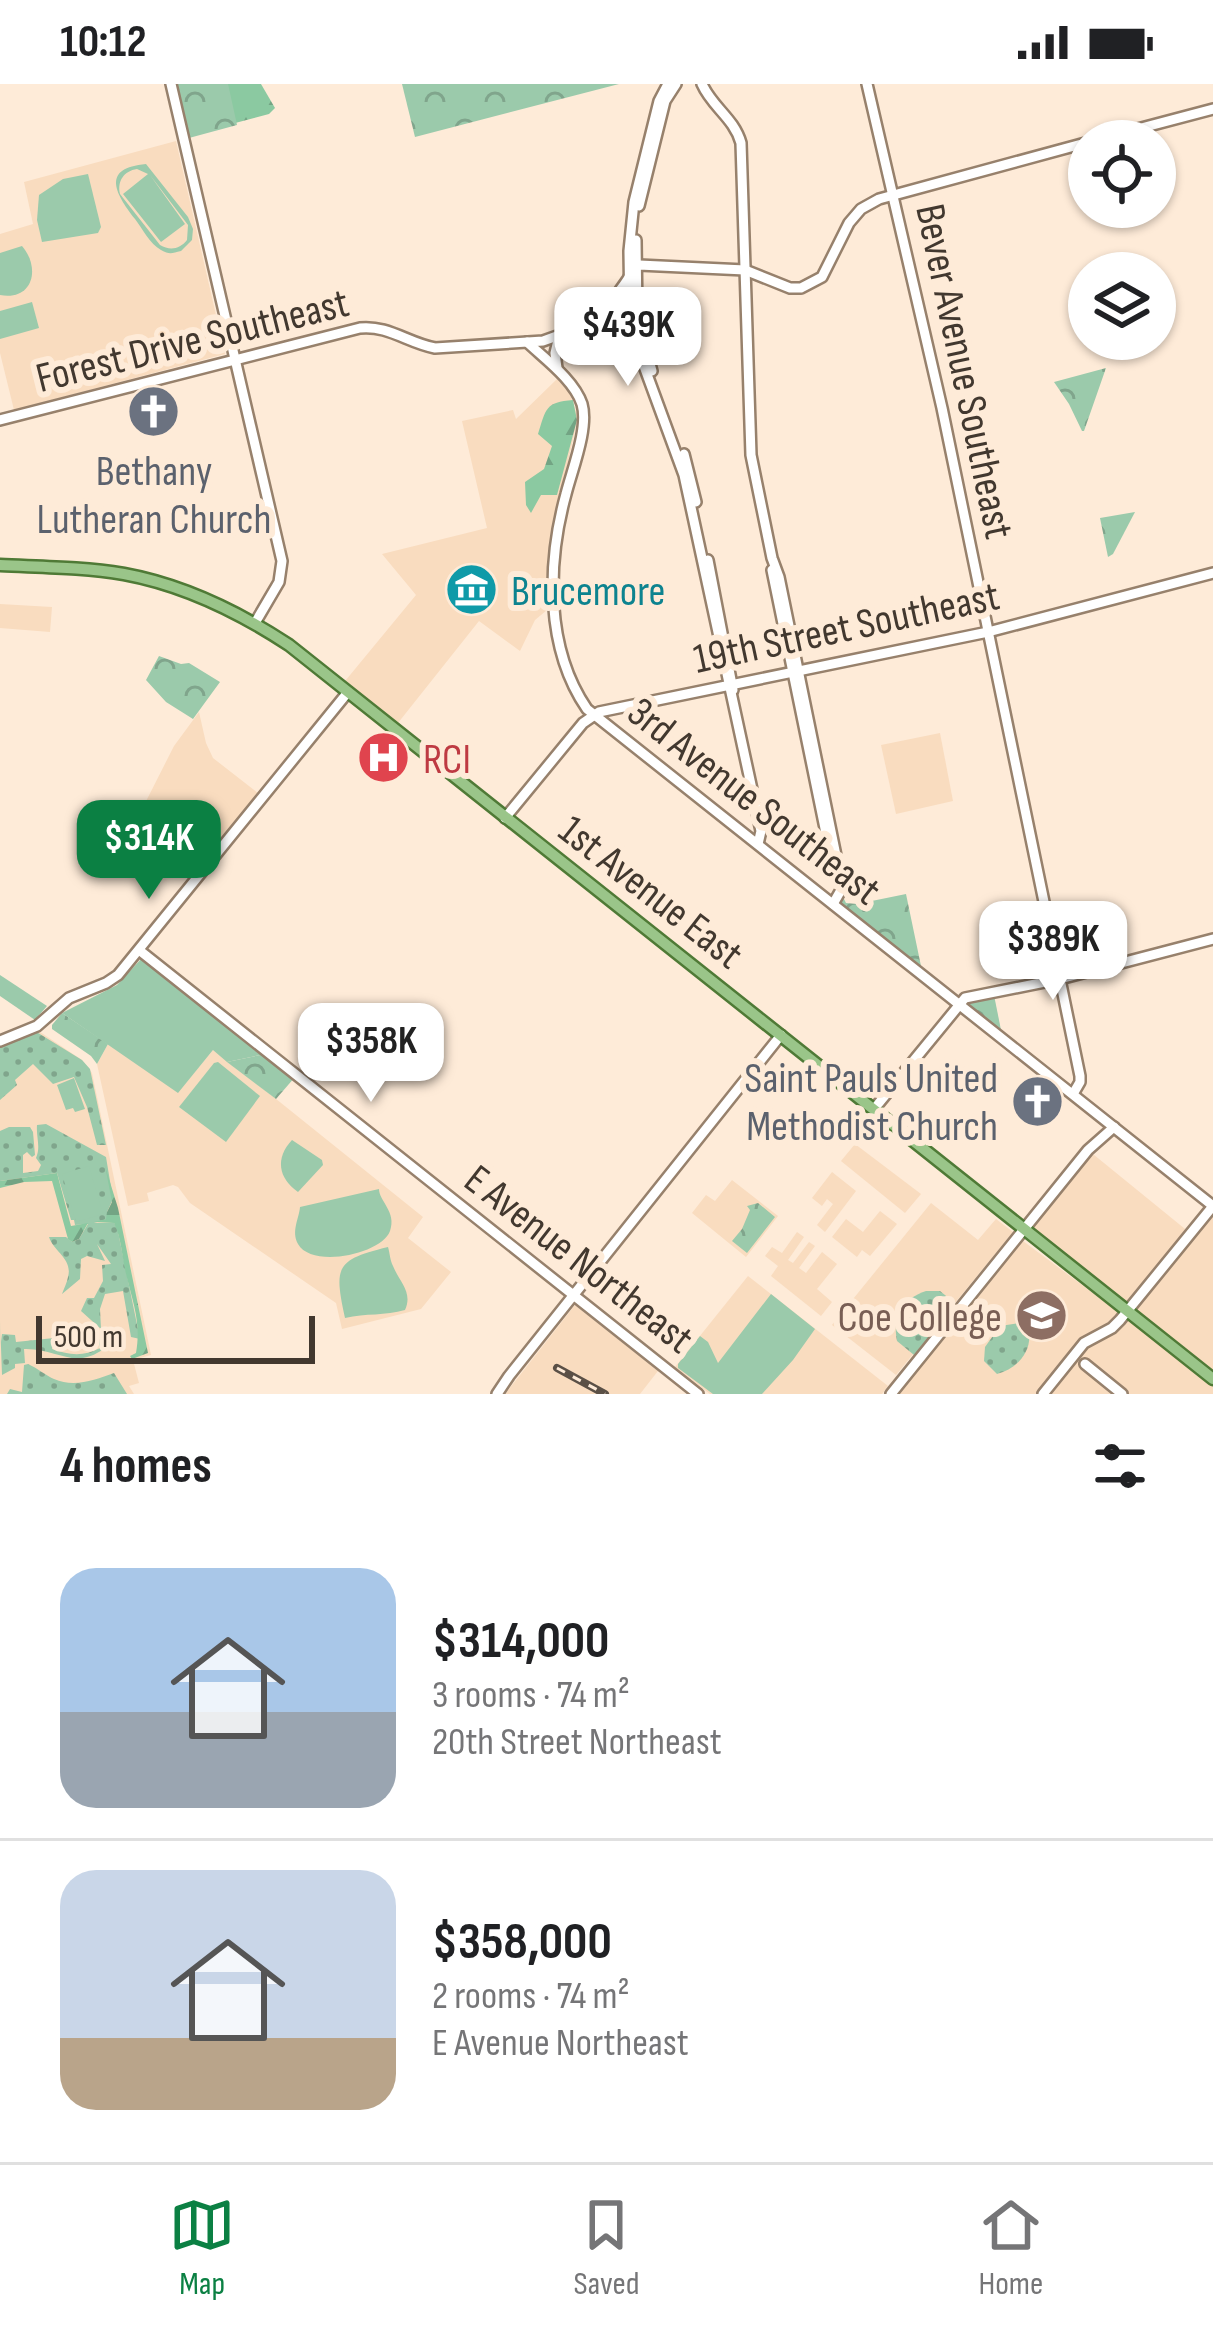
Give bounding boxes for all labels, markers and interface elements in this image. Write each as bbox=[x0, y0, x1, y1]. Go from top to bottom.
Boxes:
text: 10:12 bbox=[60, 15, 146, 70]
map controls bbox=[1068, 120, 1176, 360]
button: locate bbox=[1068, 120, 1176, 228]
street label: Bever Avenue Southeast bbox=[903, 200, 1024, 544]
button: layers bbox=[1068, 252, 1176, 360]
street label: Forest Drive Southeast bbox=[31, 278, 354, 405]
pin: $439K bbox=[544, 287, 712, 389]
text: $439K bbox=[581, 302, 675, 349]
church icon: Bethany Lutheran Church bbox=[126, 383, 182, 439]
place label: Bethany Lutheran Church bbox=[36, 447, 272, 546]
museum icon: Brucemore bbox=[444, 562, 500, 618]
place label: Brucemore bbox=[511, 567, 665, 618]
street label: 19th Street Southeast bbox=[689, 571, 1004, 686]
street label: 3rd Avenue Southeast bbox=[617, 687, 890, 917]
hospital icon: RCI bbox=[356, 730, 412, 786]
place label: RCI bbox=[423, 735, 471, 786]
pin: $314K bbox=[65, 800, 233, 902]
street label: 1st Avenue East bbox=[548, 805, 753, 981]
text: $314K bbox=[104, 815, 194, 862]
pin: $389K bbox=[969, 901, 1137, 1003]
text: $389K bbox=[1006, 916, 1100, 963]
pin: $358K bbox=[287, 1003, 455, 1105]
text: $358K bbox=[325, 1018, 417, 1065]
place label: Saint Pauls United Methodist Church bbox=[744, 1054, 998, 1153]
church icon: Saint Pauls United Methodist Church bbox=[1009, 1073, 1065, 1129]
street label: E Avenue Northeast bbox=[454, 1155, 703, 1365]
school or university icon: Coe College bbox=[1013, 1288, 1069, 1344]
place label: Coe College bbox=[838, 1293, 1002, 1344]
scale bar bbox=[36, 1310, 315, 1363]
text: 500 m bbox=[54, 1317, 123, 1357]
icon: filters bbox=[1087, 1433, 1153, 1499]
text: 4 homes bbox=[60, 1436, 212, 1497]
text: $314,000 bbox=[432, 1611, 609, 1672]
icon: home bbox=[156, 1616, 300, 1760]
text: 3 rooms · 74 m² bbox=[432, 1672, 630, 1719]
text: 20th Street Northeast bbox=[432, 1719, 722, 1766]
text: $358,000 bbox=[432, 1912, 612, 1973]
icon: home bbox=[156, 1918, 300, 2062]
text: 2 rooms · 74 m² bbox=[432, 1973, 630, 2020]
text: E Avenue Northeast bbox=[432, 2020, 689, 2067]
tab: Map bbox=[169, 2192, 235, 2304]
tab: Saved bbox=[573, 2192, 640, 2304]
tab: Home bbox=[978, 2192, 1044, 2304]

